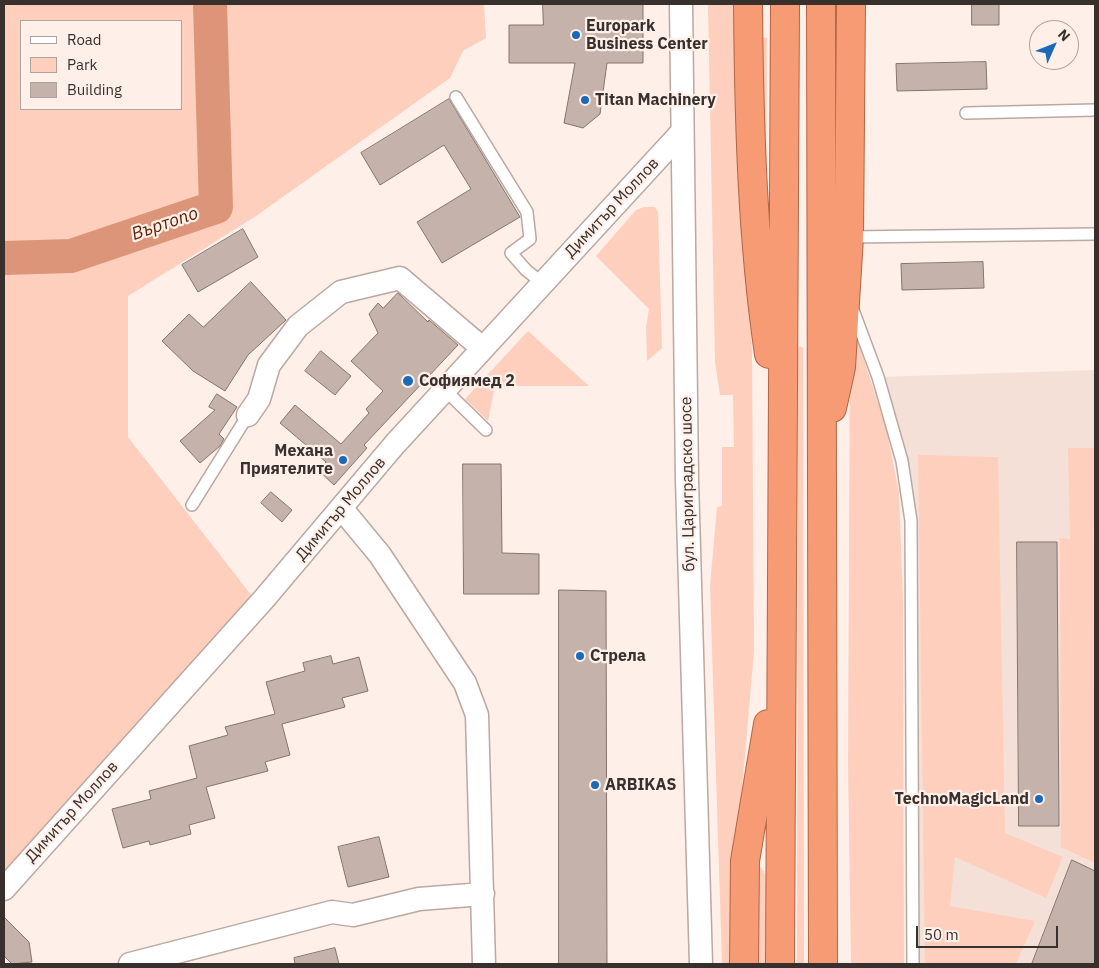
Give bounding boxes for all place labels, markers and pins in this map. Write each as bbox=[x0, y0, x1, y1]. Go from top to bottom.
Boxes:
place label: Europark Business Center bbox=[586, 16, 708, 54]
marker: Europark Business Center bbox=[570, 29, 582, 41]
place label: Titan Machinery bbox=[595, 90, 716, 110]
marker: Titan Machinery bbox=[579, 94, 591, 106]
place label: Софиямед 2 bbox=[419, 371, 515, 391]
marker: Софиямед 2 bbox=[401, 374, 415, 388]
place label: Механа Приятелите bbox=[240, 441, 333, 479]
marker: Механа Приятелите bbox=[337, 454, 349, 466]
place label: Стрела bbox=[590, 646, 646, 666]
marker: Стрела bbox=[574, 650, 586, 662]
place label: ARBIKAS bbox=[605, 775, 676, 795]
marker: ARBIKAS bbox=[589, 779, 601, 791]
place label: TechnoMagicLand bbox=[895, 789, 1029, 809]
marker: TechnoMagicLand bbox=[1033, 793, 1045, 805]

